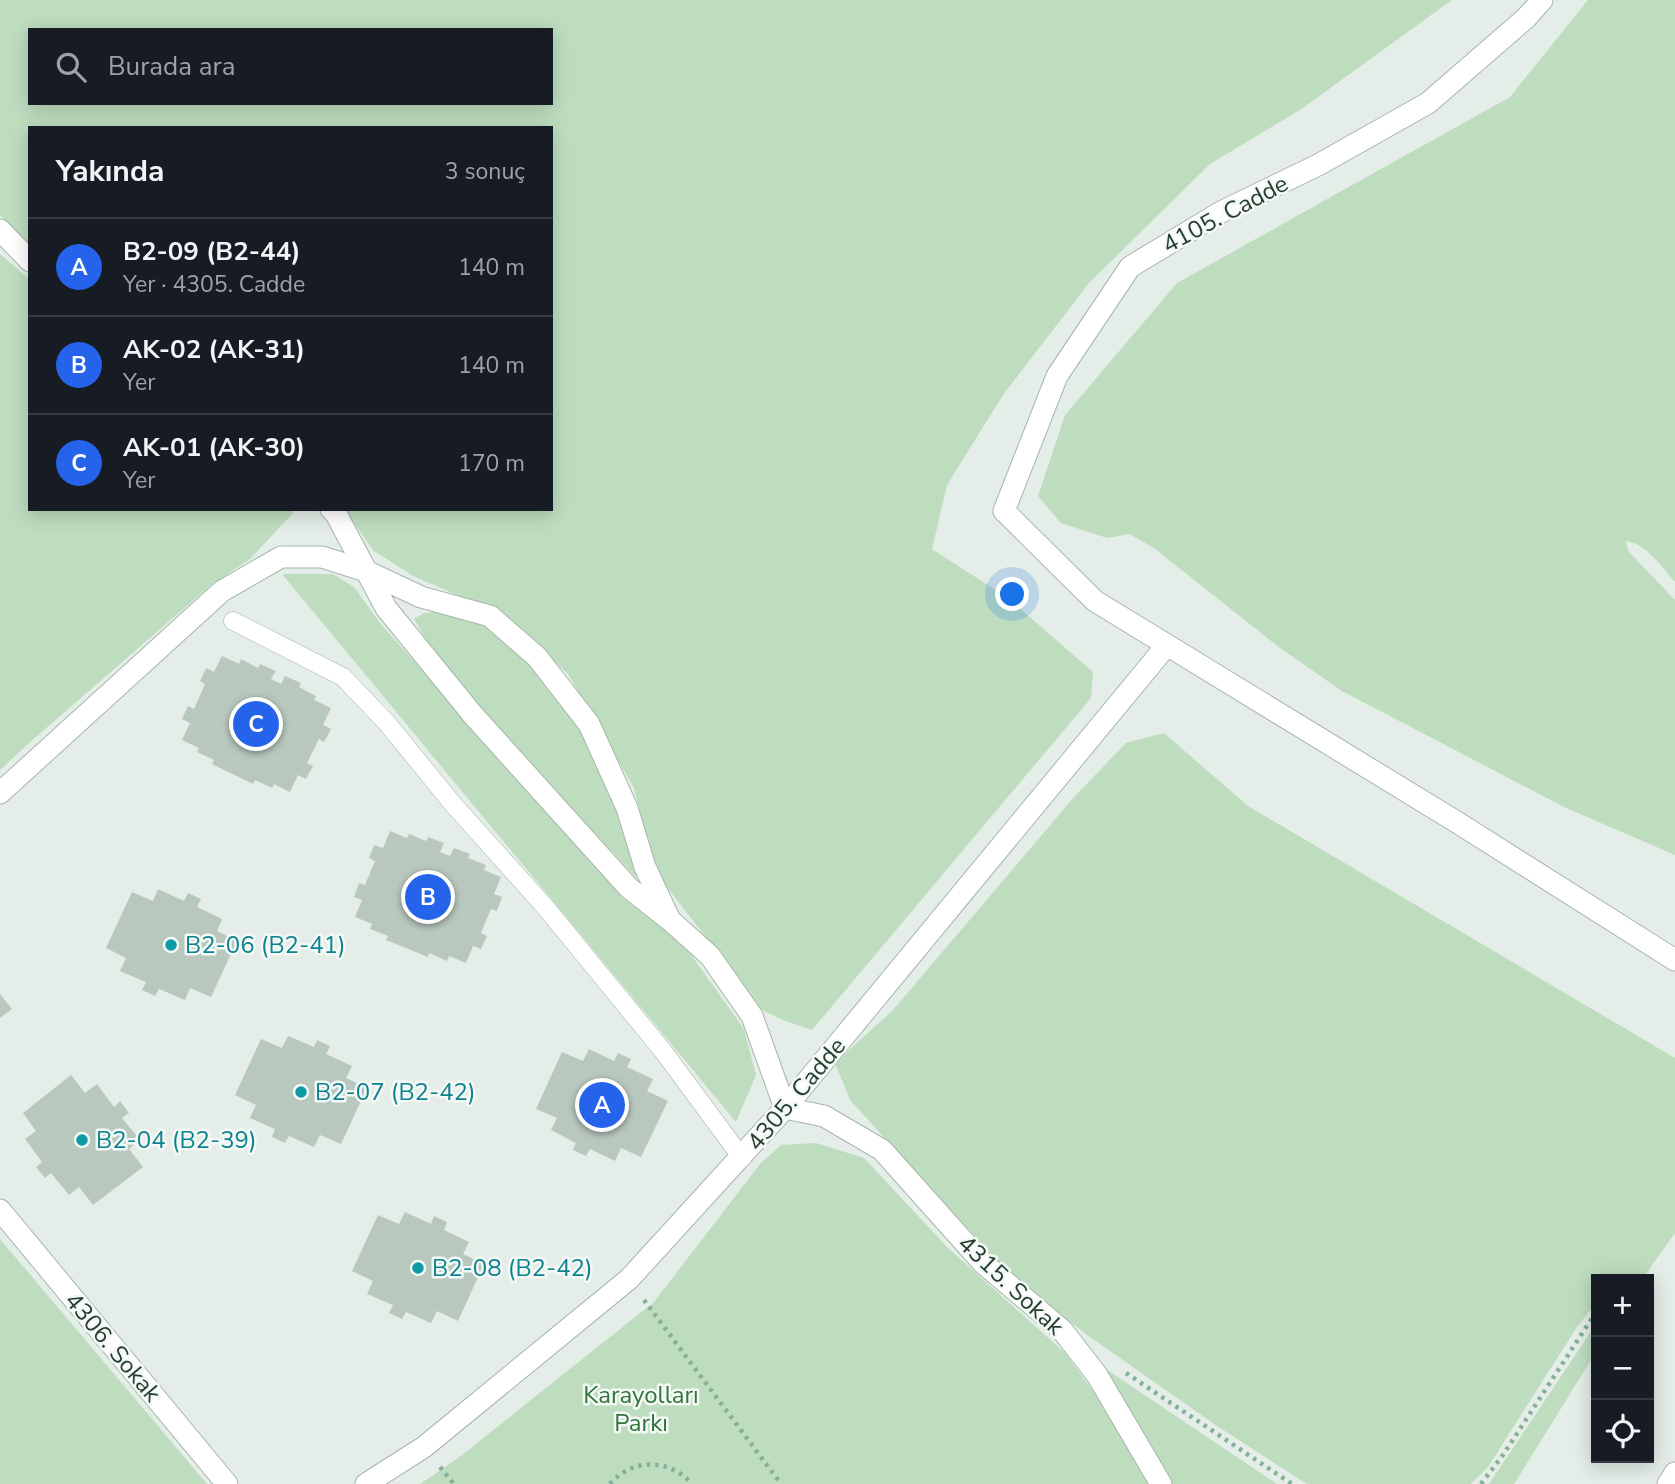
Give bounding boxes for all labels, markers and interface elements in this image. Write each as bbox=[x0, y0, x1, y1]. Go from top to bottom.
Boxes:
search box bbox=[28, 28, 553, 105]
icon: search bbox=[52, 48, 90, 86]
text: Burada ara bbox=[108, 49, 235, 84]
text: Yakında bbox=[56, 151, 164, 192]
text: 3 sonuç bbox=[445, 156, 525, 187]
street label: 4105. Cadde bbox=[1156, 167, 1294, 261]
text: B2-09 (B2-44) bbox=[123, 234, 301, 269]
text: A bbox=[70, 252, 88, 283]
text: 140 m bbox=[458, 252, 525, 283]
text: Yer · 4305. Cadde bbox=[123, 269, 305, 300]
text: AK-02 (AK-31) bbox=[123, 332, 305, 367]
text: B bbox=[71, 350, 87, 381]
text: 140 m bbox=[458, 350, 525, 381]
text: Yer bbox=[123, 367, 155, 398]
text: AK-01 (AK-30) bbox=[123, 430, 305, 465]
text: C bbox=[71, 448, 87, 479]
text: 170 m bbox=[458, 448, 525, 479]
text: Yer bbox=[123, 465, 155, 496]
your location bbox=[995, 577, 1029, 611]
pin: C bbox=[233, 698, 279, 750]
pin: B bbox=[405, 871, 451, 923]
place label: B2-06 (B2-41) bbox=[185, 929, 346, 961]
marker: B2-06 (B2-41) bbox=[163, 937, 179, 953]
street label: 4305. Cadde bbox=[739, 1031, 853, 1157]
place label: B2-07 (B2-42) bbox=[315, 1076, 476, 1108]
pin: A bbox=[579, 1079, 625, 1131]
marker: B2-07 (B2-42) bbox=[293, 1084, 309, 1100]
place label: B2-04 (B2-39) bbox=[96, 1124, 257, 1156]
marker: B2-04 (B2-39) bbox=[74, 1132, 90, 1148]
street label: 4315. Sokak bbox=[951, 1228, 1072, 1343]
place label: B2-08 (B2-42) bbox=[432, 1252, 593, 1284]
marker: B2-08 (B2-42) bbox=[410, 1260, 426, 1276]
map controls bbox=[1591, 1274, 1654, 1463]
button: + bbox=[1591, 1274, 1654, 1337]
street label: 4306. Sokak bbox=[58, 1285, 169, 1409]
button: − bbox=[1591, 1337, 1654, 1400]
park label: Karayolları Parkı bbox=[583, 1379, 699, 1439]
button: locate bbox=[1591, 1400, 1654, 1463]

